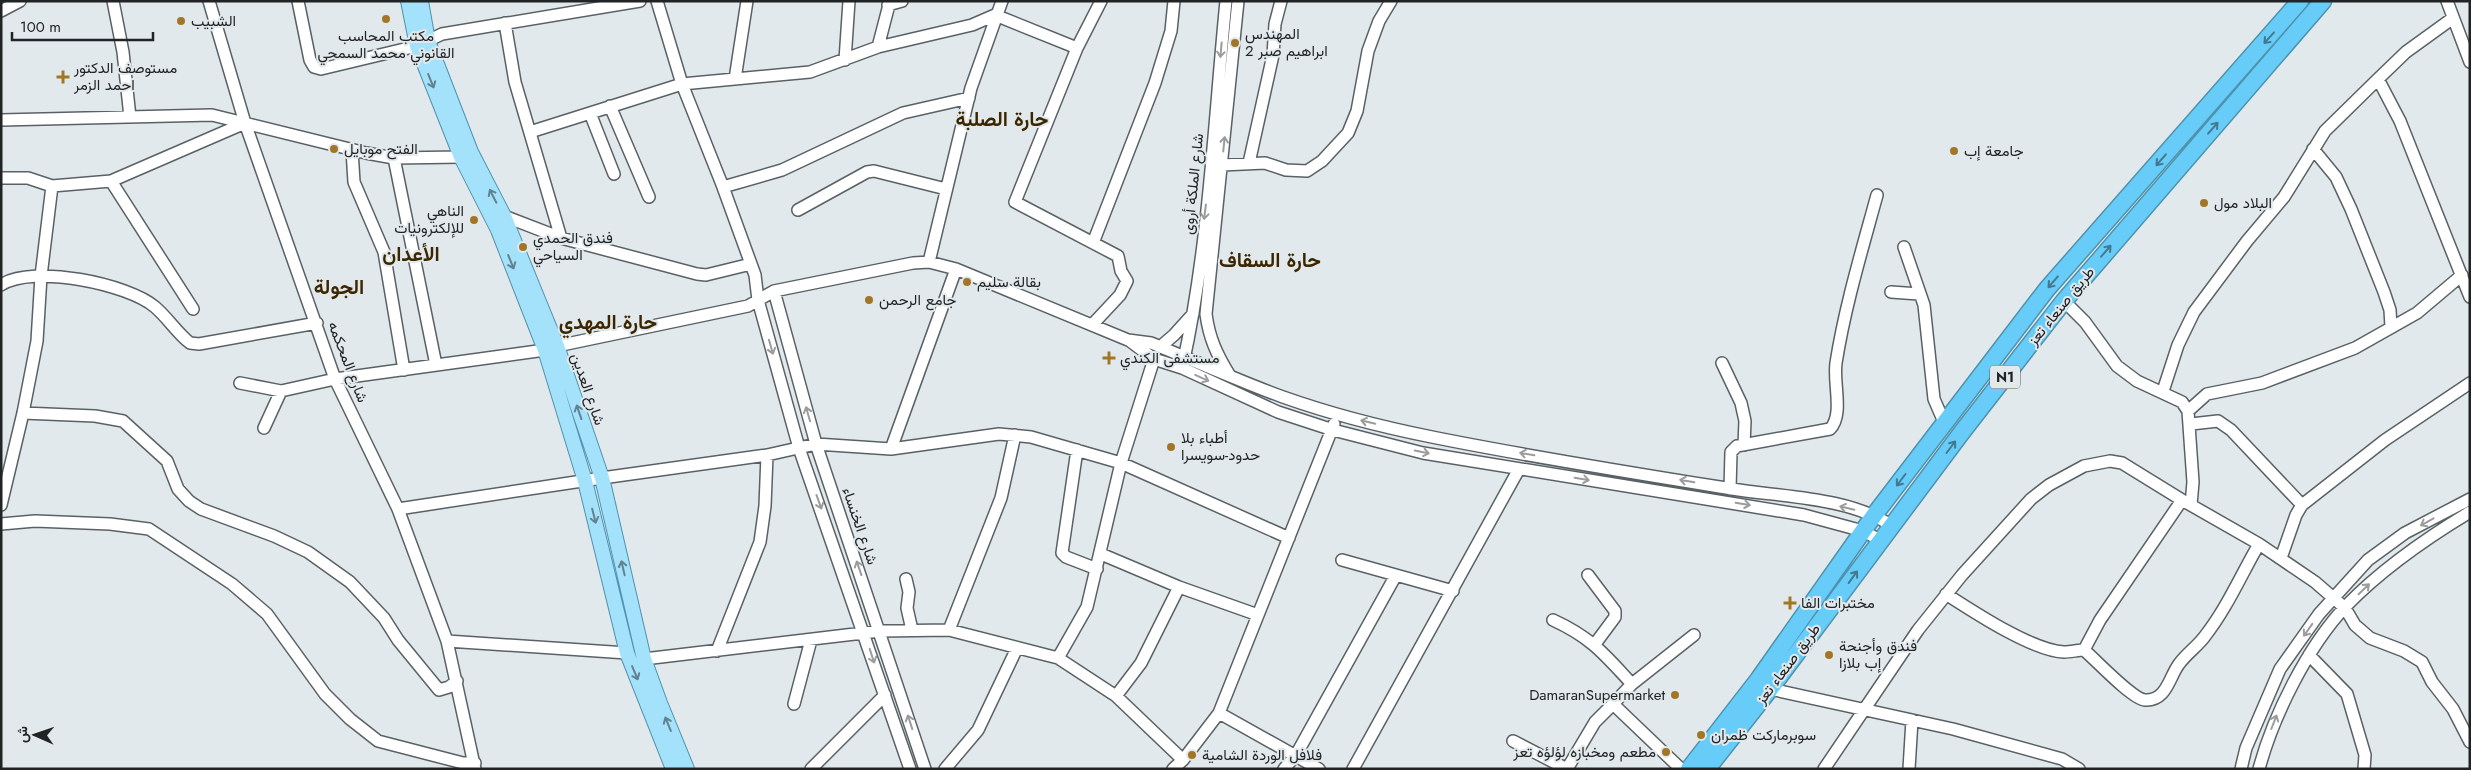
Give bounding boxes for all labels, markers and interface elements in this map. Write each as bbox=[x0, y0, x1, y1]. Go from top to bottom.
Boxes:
scale bar bbox=[12, 10, 154, 42]
place label: الشبيب bbox=[191, 10, 236, 32]
marker: مكتب المحاسب القانوني محمد السمحي bbox=[380, 13, 392, 25]
marker: الشبيب bbox=[175, 15, 187, 27]
text: 100 m bbox=[20, 16, 61, 38]
place label: المهندس ابراهيم صبر 2 bbox=[1245, 23, 1328, 62]
place label: مكتب المحاسب القانوني محمد السمحي bbox=[318, 25, 454, 66]
one-way arrow bbox=[2263, 32, 2274, 45]
marker: المهندس ابراهيم صبر 2 bbox=[1229, 37, 1241, 49]
one-way arrow bbox=[1216, 41, 1226, 57]
place label: مستوصف الدكتور احمد الزمر bbox=[73, 57, 177, 96]
marker: مستوصف الدكتور احمد الزمر bbox=[56, 70, 70, 84]
one-way arrow bbox=[427, 73, 437, 88]
district label: حارة الصلبة bbox=[956, 105, 1048, 134]
one-way arrow bbox=[2207, 122, 2218, 135]
street label: شارع الملكة أروى bbox=[1177, 132, 1209, 236]
one-way arrow bbox=[1219, 136, 1229, 152]
place label: الفتح موبايل bbox=[344, 138, 418, 160]
place label: جامعة إب bbox=[1964, 140, 2023, 162]
marker: الفتح موبايل bbox=[328, 143, 340, 155]
marker: جامعة إب bbox=[1948, 145, 1960, 157]
one-way arrow bbox=[2155, 153, 2166, 166]
one-way arrow bbox=[488, 189, 497, 204]
place label: البلاد مول bbox=[2214, 192, 2272, 214]
marker: البلاد مول bbox=[2198, 197, 2210, 209]
place label: الناهي للإلكترونيات bbox=[394, 200, 464, 239]
one-way arrow bbox=[1200, 203, 1210, 219]
marker: الناهي للإلكترونيات bbox=[468, 214, 480, 226]
place label: فندق الحمدي السياحي bbox=[533, 227, 613, 268]
district label: الأعدان bbox=[382, 240, 440, 269]
marker: فندق الحمدي السياحي bbox=[517, 241, 529, 253]
one-way arrow bbox=[2101, 245, 2112, 258]
district label: حارة السقاف bbox=[1219, 246, 1321, 275]
one-way arrow bbox=[507, 254, 516, 269]
street label: طريق صنعاء تعز bbox=[2022, 262, 2100, 351]
place label: بقالة سليم bbox=[977, 271, 1041, 293]
district label: الجولة bbox=[314, 273, 364, 302]
one-way arrow bbox=[2048, 275, 2059, 288]
marker: بقالة سليم bbox=[961, 276, 973, 288]
place label: جامع الرحمن bbox=[879, 289, 956, 311]
marker: جامع الرحمن bbox=[863, 294, 875, 306]
district label: حارة المهدي bbox=[559, 308, 657, 339]
street label: شارع المحكمه bbox=[322, 318, 374, 406]
one-way arrow bbox=[767, 339, 777, 355]
place label: مستشفى الكندي bbox=[1120, 347, 1219, 371]
street label: شارع العدين bbox=[565, 350, 611, 428]
marker: مستشفى الكندي bbox=[1102, 351, 1116, 365]
road number: N1 bbox=[1990, 366, 2020, 388]
one-way arrow bbox=[1194, 373, 1209, 383]
one-way arrow bbox=[574, 404, 583, 420]
one-way arrow bbox=[803, 406, 812, 422]
one-way arrow bbox=[1360, 416, 1376, 426]
place label: أطباء بلا حدود-سويسرا bbox=[1181, 427, 1260, 466]
marker: أطباء بلا حدود-سويسرا bbox=[1165, 441, 1177, 453]
one-way arrow bbox=[1945, 441, 1956, 454]
one-way arrow bbox=[1413, 448, 1429, 457]
one-way arrow bbox=[1519, 449, 1535, 459]
one-way arrow bbox=[1896, 473, 1906, 487]
one-way arrow bbox=[1574, 474, 1590, 484]
one-way arrow bbox=[1679, 476, 1695, 486]
street label: شارع الخنساء bbox=[837, 484, 884, 568]
one-way arrow bbox=[815, 494, 824, 510]
one-way arrow bbox=[1734, 499, 1750, 509]
one-way arrow bbox=[1840, 503, 1856, 512]
one-way arrow bbox=[590, 508, 599, 524]
one-way arrow bbox=[2420, 517, 2434, 527]
one-way arrow bbox=[618, 560, 627, 576]
one-way arrow bbox=[854, 561, 863, 576]
one-way arrow bbox=[1848, 571, 1859, 584]
one-way arrow bbox=[2358, 583, 2371, 595]
place label: مختبرات الفا bbox=[1801, 592, 1875, 614]
marker: مختبرات الفا bbox=[1783, 596, 1797, 610]
street label: طريق صنعاء تعز bbox=[1750, 619, 1826, 710]
one-way arrow bbox=[2303, 623, 2313, 637]
place label: فندق وأجنحة إب بلازا bbox=[1839, 635, 1917, 674]
one-way arrow bbox=[868, 647, 878, 663]
marker: فندق وأجنحة إب بلازا bbox=[1823, 649, 1835, 661]
one-way arrow bbox=[630, 665, 640, 680]
place label: DamaranSupermarket bbox=[1529, 684, 1665, 706]
marker: DamaranSupermarket bbox=[1669, 689, 1681, 701]
north arrow bbox=[10, 710, 60, 760]
one-way arrow bbox=[905, 715, 914, 731]
one-way arrow bbox=[2270, 715, 2279, 730]
one-way arrow bbox=[663, 717, 672, 732]
place label: سوبرماركت ظمران bbox=[1711, 724, 1816, 746]
text: ش bbox=[12, 726, 32, 743]
marker: سوبرماركت ظمران bbox=[1695, 729, 1707, 741]
place label: مطعم ومخبازه لؤلؤه تعز bbox=[1512, 741, 1656, 763]
place label: فلافل الوردة الشامية bbox=[1202, 744, 1322, 766]
marker: مطعم ومخبازه لؤلؤه تعز bbox=[1660, 746, 1672, 758]
marker: فلافل الوردة الشامية bbox=[1186, 749, 1198, 761]

